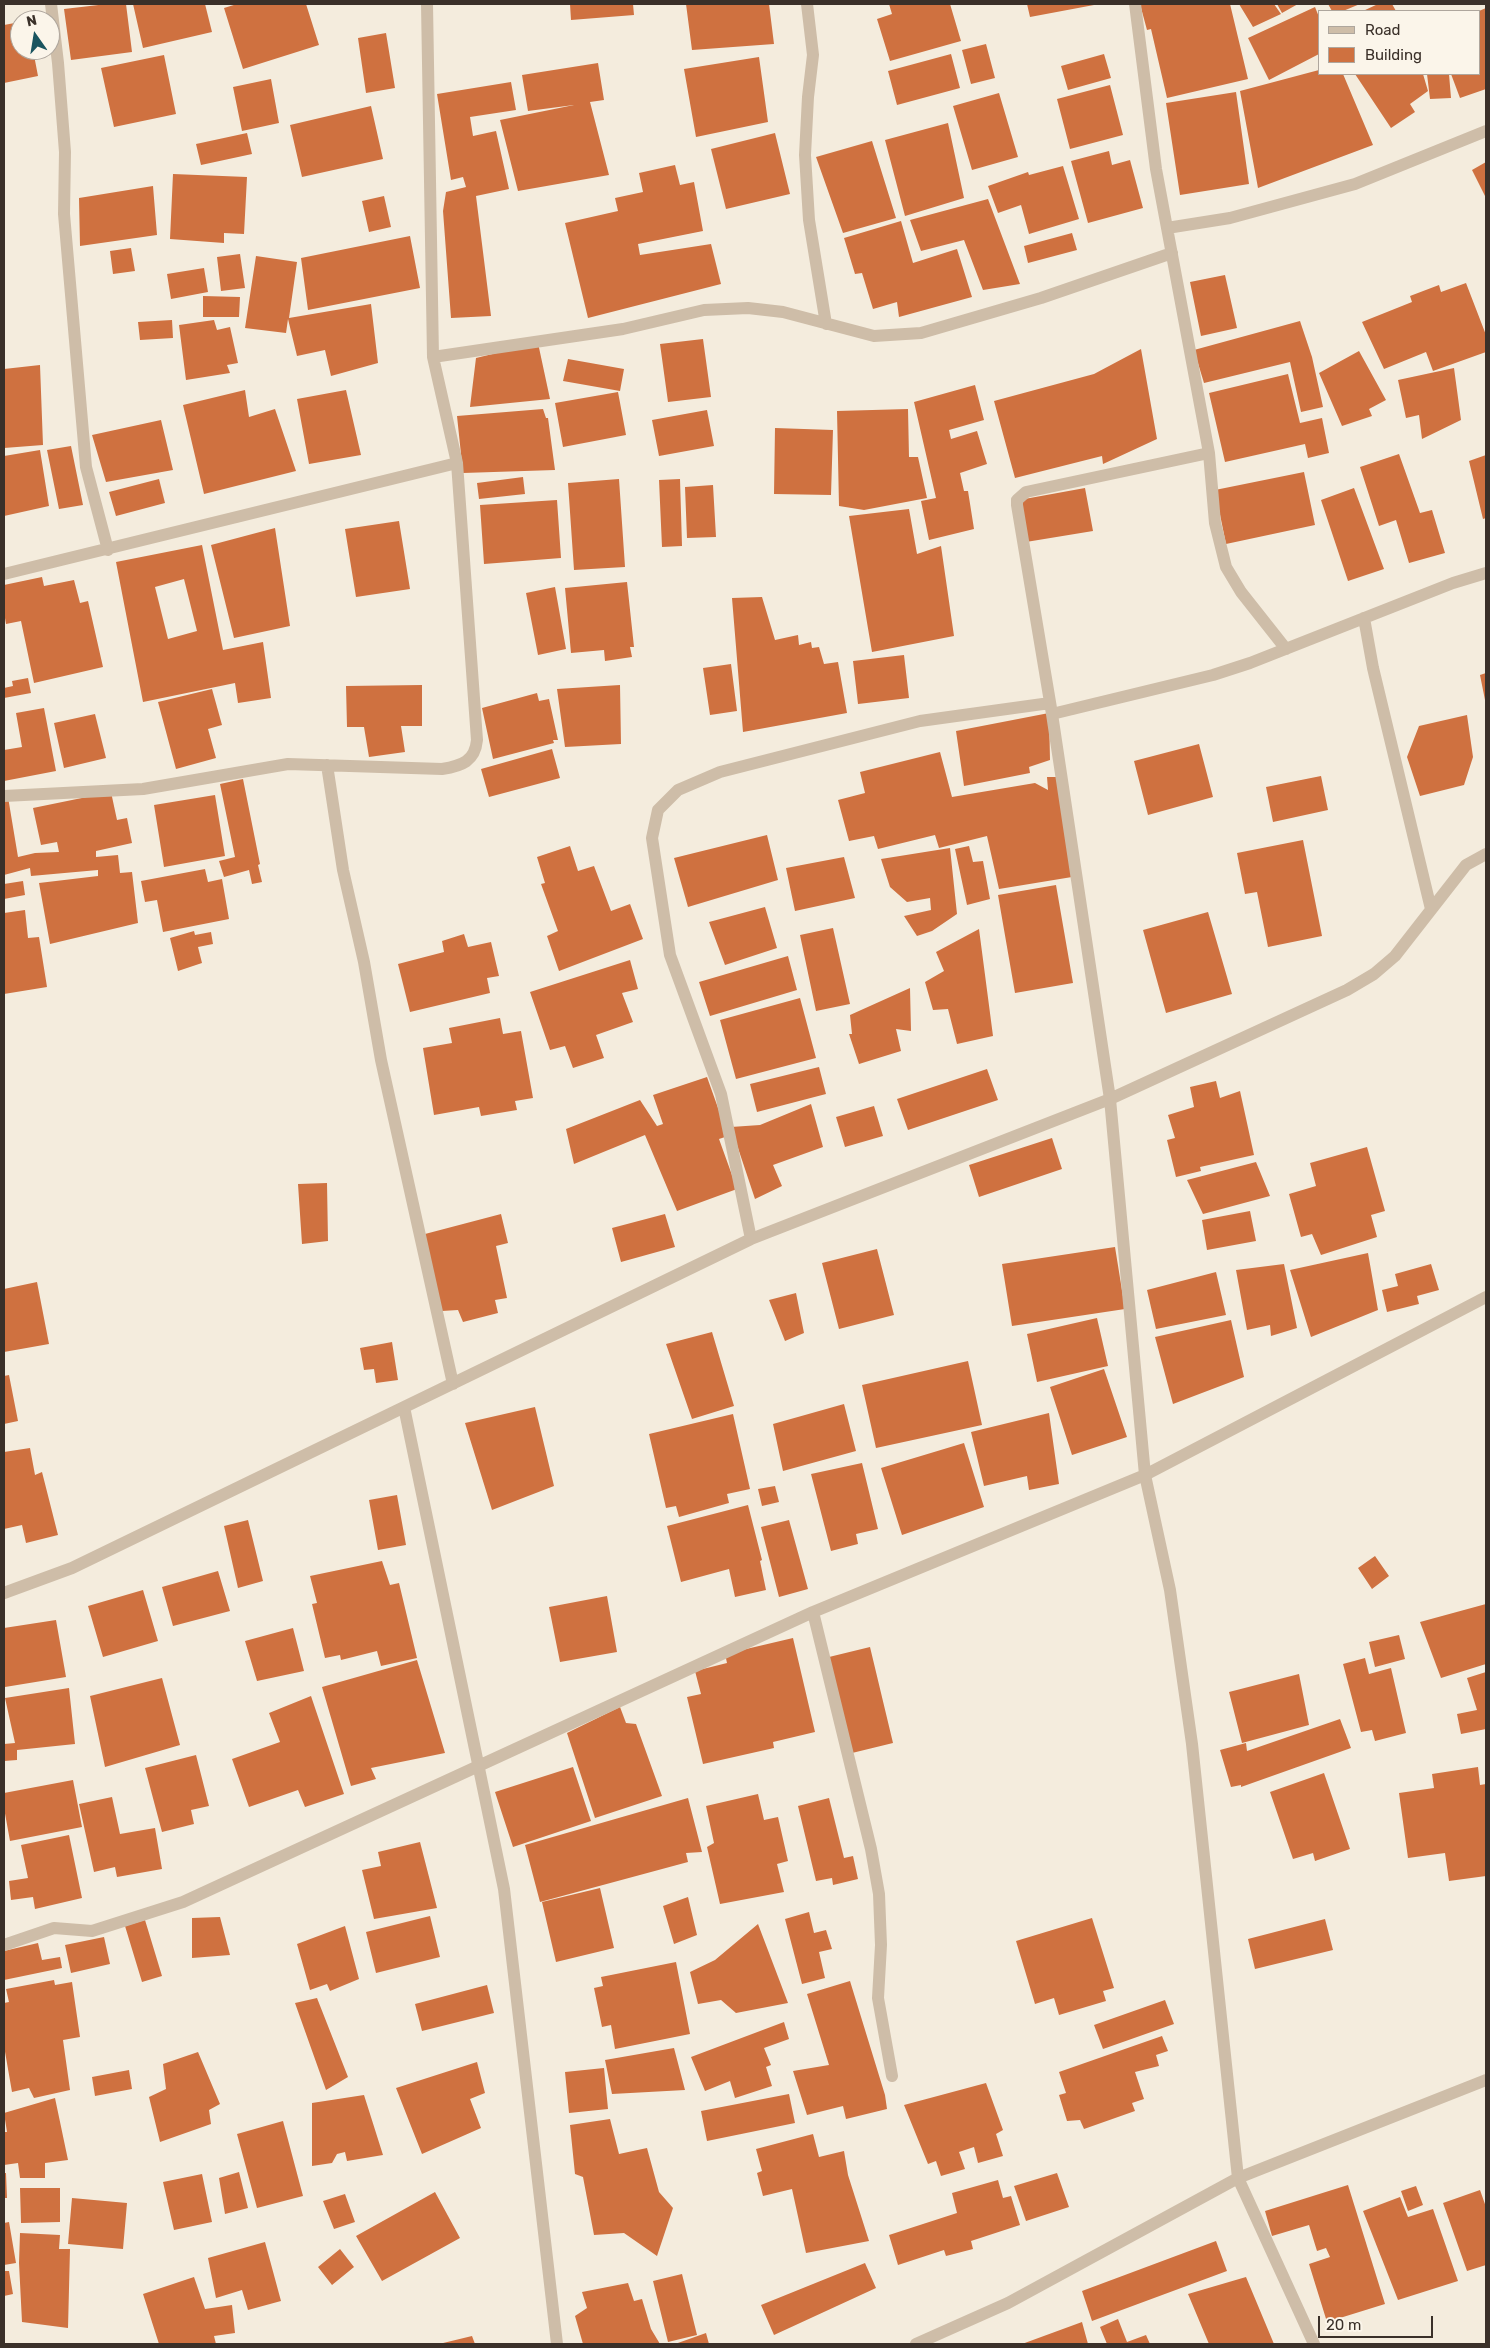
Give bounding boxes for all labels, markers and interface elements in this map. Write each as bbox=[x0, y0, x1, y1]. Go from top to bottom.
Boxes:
north arrow bbox=[10, 10, 60, 60]
legend bbox=[1318, 10, 1480, 75]
text: N bbox=[25, 11, 39, 30]
text: Road bbox=[1365, 21, 1401, 39]
text: Building bbox=[1365, 46, 1422, 64]
scale bar bbox=[1320, 2306, 1435, 2338]
text: 20 m bbox=[1326, 2316, 1361, 2334]

